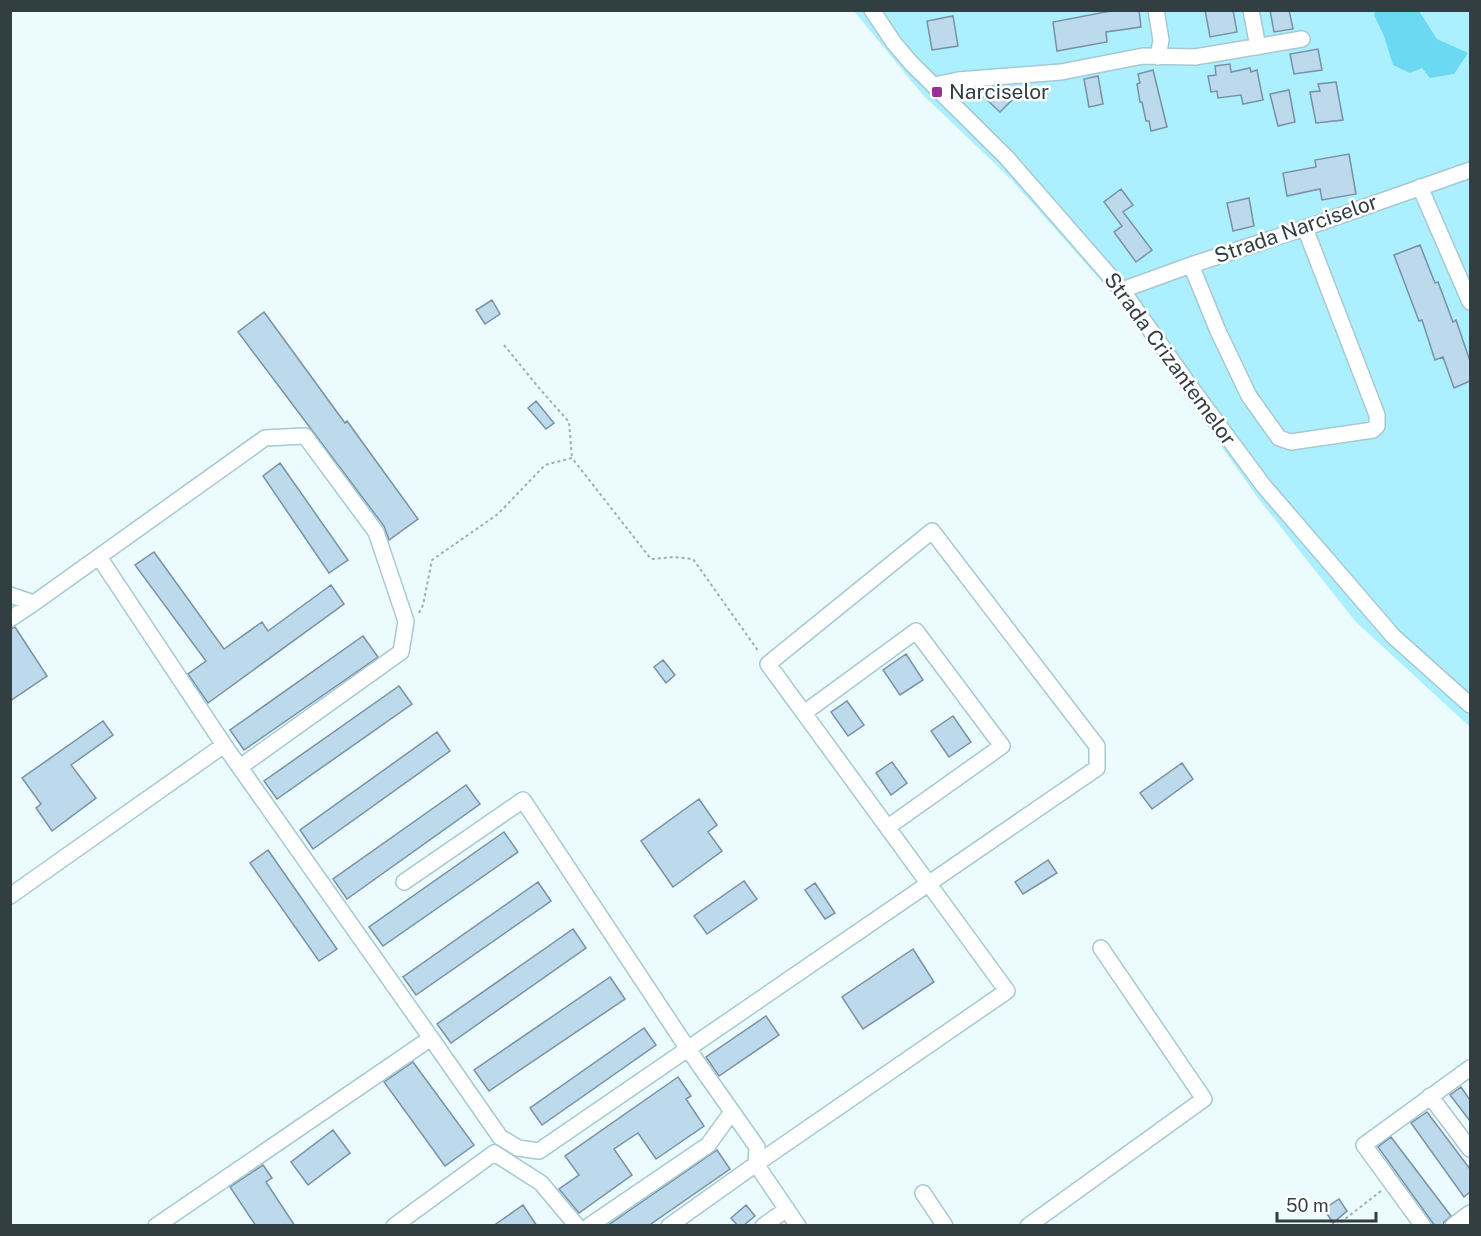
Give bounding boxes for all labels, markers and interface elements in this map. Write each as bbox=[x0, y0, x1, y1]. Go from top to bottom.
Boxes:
place label: Narciselor bbox=[949, 79, 1049, 104]
marker: Narciselor bbox=[930, 85, 944, 99]
street label: Strada Narciselor bbox=[1211, 189, 1381, 268]
street label: Strada Crizantemelor bbox=[1099, 267, 1242, 450]
scale bar bbox=[1277, 1185, 1376, 1223]
text: 50 m bbox=[1286, 1195, 1329, 1216]

